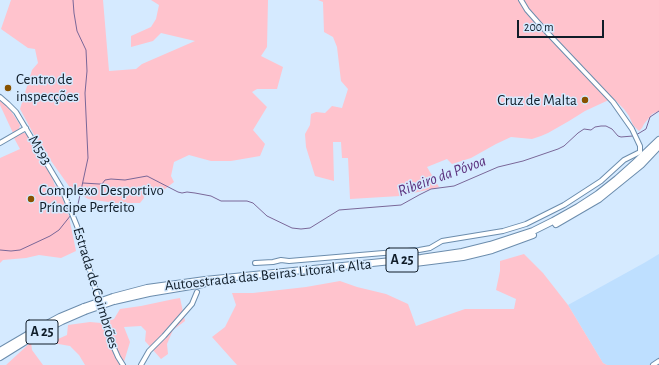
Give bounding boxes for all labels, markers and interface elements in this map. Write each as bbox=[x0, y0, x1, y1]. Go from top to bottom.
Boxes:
scale bar bbox=[519, 12, 606, 38]
text: 200 m bbox=[524, 21, 554, 33]
place label: Centro de inspecções bbox=[16, 70, 79, 105]
marker: Centro de inspecções bbox=[3, 83, 13, 93]
place label: Cruz de Malta bbox=[497, 91, 577, 109]
marker: Cruz de Malta bbox=[580, 95, 590, 105]
street label: M593 bbox=[24, 132, 56, 168]
water label: Ribeiro da Póvoa bbox=[395, 151, 489, 201]
place label: Complexo Desportivo Príncipe Perfeito bbox=[39, 181, 164, 216]
marker: Complexo Desportivo Príncipe Perfeito bbox=[26, 194, 36, 204]
street label: Estrada de Coimbrões bbox=[69, 225, 123, 351]
road number: A 25 bbox=[386, 248, 418, 272]
street label: Autoestrada das Beiras Litoral e Alta bbox=[164, 255, 372, 295]
road number: A 25 bbox=[26, 320, 58, 344]

